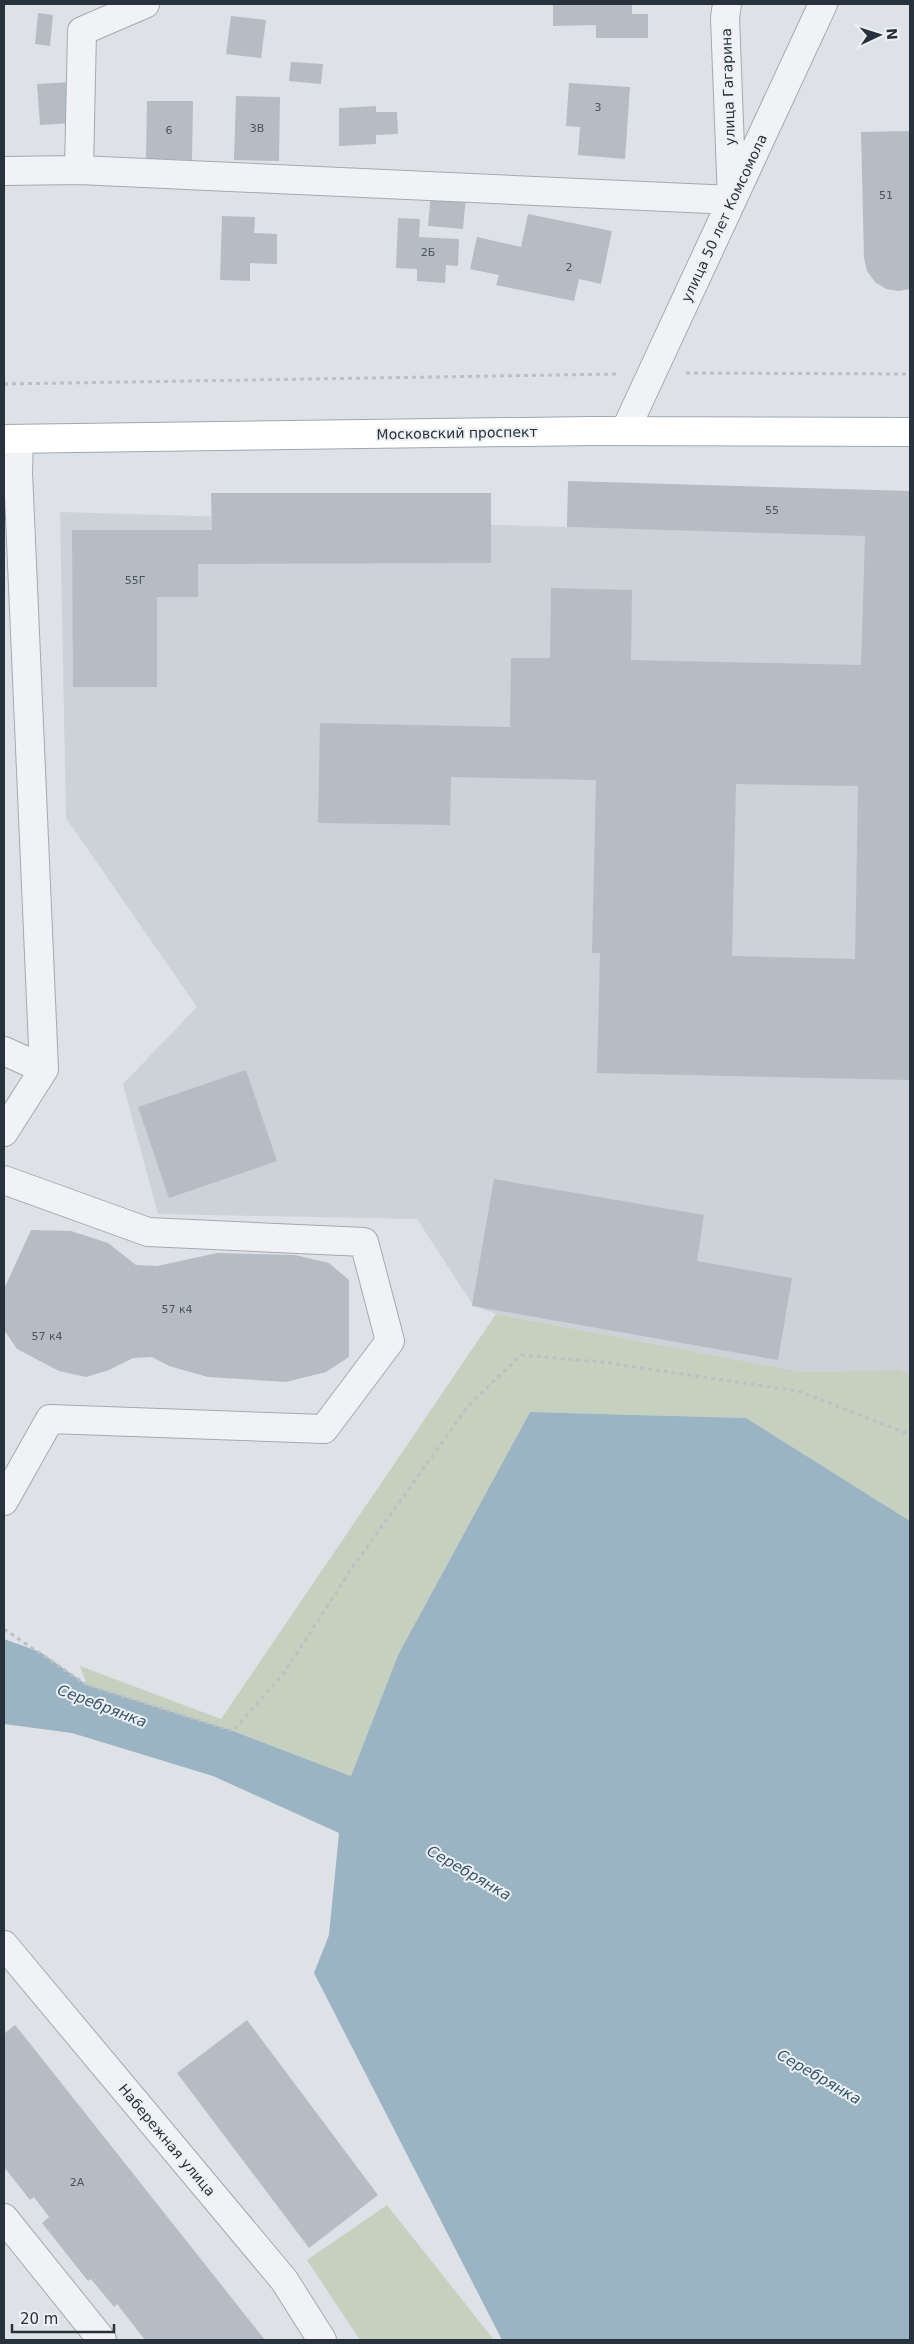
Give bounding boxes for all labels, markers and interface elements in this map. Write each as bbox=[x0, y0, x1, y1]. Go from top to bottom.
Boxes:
north arrow bbox=[854, 10, 904, 60]
street label: улица Гагарина bbox=[718, 28, 738, 146]
text: N bbox=[884, 28, 900, 40]
house number: 3 bbox=[595, 101, 602, 114]
house number: 3В bbox=[250, 122, 264, 135]
house number: 6 bbox=[166, 124, 173, 137]
street label: улица 50 лет Комсомола bbox=[678, 132, 770, 304]
house number: 51 bbox=[879, 189, 893, 202]
house number: 2Б bbox=[421, 246, 435, 259]
house number: 2 bbox=[566, 261, 573, 274]
street label: Московский проспект bbox=[376, 424, 538, 442]
house number: 55 bbox=[765, 504, 779, 517]
house number: 55Г bbox=[125, 574, 146, 587]
house number: 57 к4 bbox=[161, 1303, 193, 1316]
house number: 57 к4 bbox=[31, 1330, 63, 1343]
water label: Серебрянка bbox=[55, 1681, 149, 1731]
water label: Серебрянка bbox=[424, 1842, 514, 1904]
water label: Серебрянка bbox=[774, 2046, 864, 2108]
street label: Набережная улица bbox=[115, 2081, 219, 2199]
house number: 2А bbox=[70, 2176, 85, 2189]
scale bar bbox=[12, 2302, 115, 2334]
text: 20 m bbox=[20, 2310, 58, 2328]

